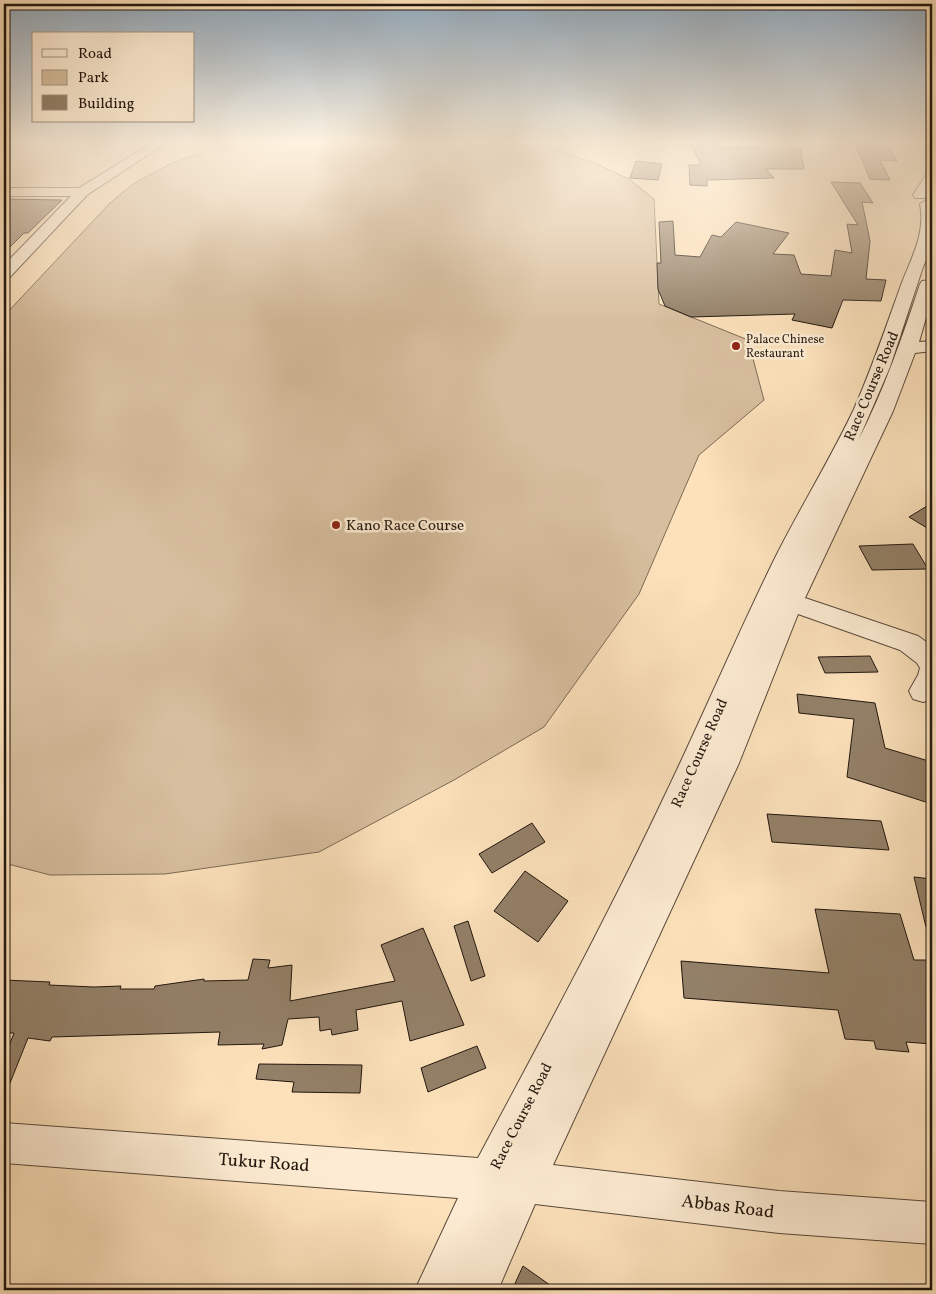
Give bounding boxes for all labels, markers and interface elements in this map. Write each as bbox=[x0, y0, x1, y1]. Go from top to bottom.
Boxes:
legend bbox=[32, 32, 195, 122]
text: Road bbox=[78, 44, 112, 65]
text: Park bbox=[78, 68, 109, 89]
text: Building bbox=[78, 94, 135, 115]
street label: Race Course Road bbox=[840, 328, 905, 445]
place label: Palace Chinese Restaurant bbox=[746, 332, 825, 362]
marker: Palace Chinese Restaurant bbox=[730, 340, 742, 352]
place label: Kano Race Course bbox=[346, 516, 464, 537]
marker: Kano Race Course bbox=[330, 519, 342, 531]
street label: Race Course Road bbox=[667, 696, 734, 812]
street label: Race Course Road bbox=[486, 1060, 558, 1174]
street label: Tukur Road bbox=[217, 1148, 310, 1179]
street label: Abbas Road bbox=[680, 1189, 776, 1226]

